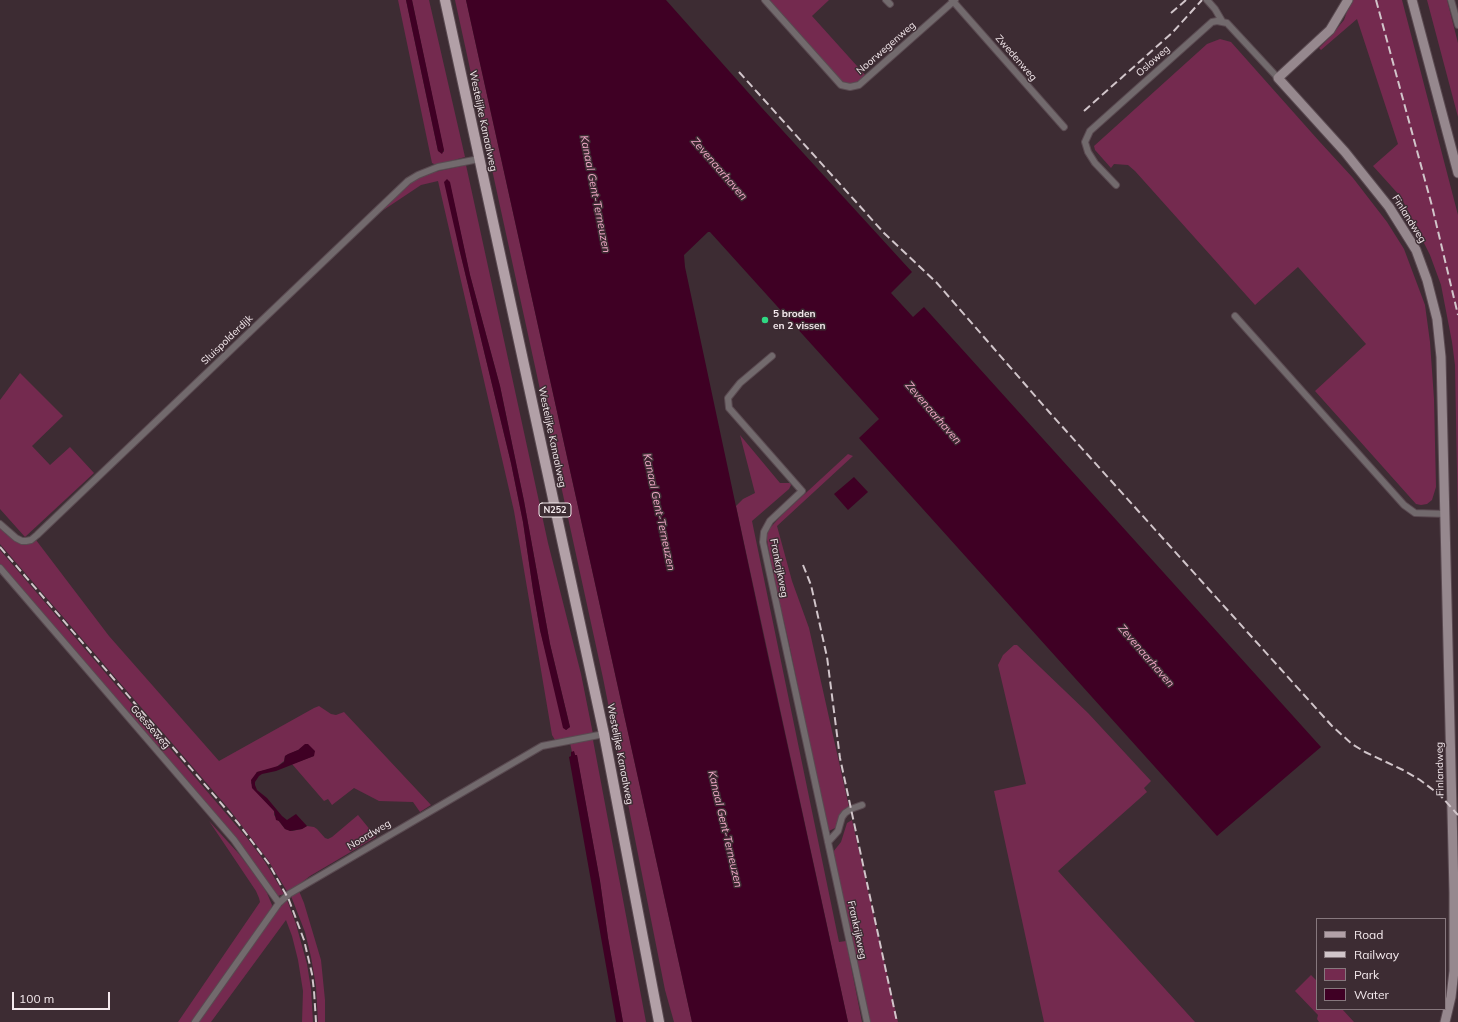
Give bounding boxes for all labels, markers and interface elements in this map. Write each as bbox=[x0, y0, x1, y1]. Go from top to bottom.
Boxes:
street label: Noorwegenweg bbox=[854, 19, 918, 77]
street label: Zwedenweg bbox=[993, 33, 1039, 83]
street label: Osloweg bbox=[1134, 43, 1172, 79]
street label: Westelijke Kanaalweg bbox=[466, 70, 500, 172]
water label: Kanaal Gent-Terneuzen bbox=[577, 134, 613, 254]
water label: Zevenaarhaven bbox=[688, 135, 750, 203]
street label: Finlandweg bbox=[1390, 193, 1428, 245]
place label: 5 broden en 2 vissen bbox=[773, 308, 826, 332]
street label: Sluispolderdijk bbox=[199, 313, 255, 367]
marker: 5 broden en 2 vissen bbox=[760, 315, 770, 325]
water label: Zevenaarhaven bbox=[902, 379, 964, 447]
street label: Westelijke Kanaalweg bbox=[535, 386, 569, 488]
water label: Kanaal Gent-Terneuzen bbox=[640, 452, 678, 572]
road number: N252 bbox=[539, 503, 571, 517]
street label: Frankrijkweg bbox=[767, 538, 791, 598]
water label: Zevenaarhaven bbox=[1115, 622, 1177, 690]
street label: Westelijke Kanaalweg bbox=[604, 702, 636, 806]
street label: Goesseweg bbox=[128, 703, 172, 751]
street label: Finlandweg bbox=[1434, 742, 1446, 796]
water label: Kanaal Gent-Terneuzen bbox=[705, 769, 745, 889]
street label: Noordweg bbox=[345, 817, 393, 853]
street label: Frankrijkweg bbox=[845, 900, 869, 960]
legend bbox=[1316, 918, 1446, 1010]
text: Road bbox=[1354, 927, 1383, 942]
text: Railway bbox=[1354, 947, 1399, 962]
text: Park bbox=[1354, 967, 1379, 982]
scale bar bbox=[14, 984, 112, 1010]
text: Water bbox=[1354, 987, 1389, 1002]
text: 100 m bbox=[19, 991, 54, 1006]

